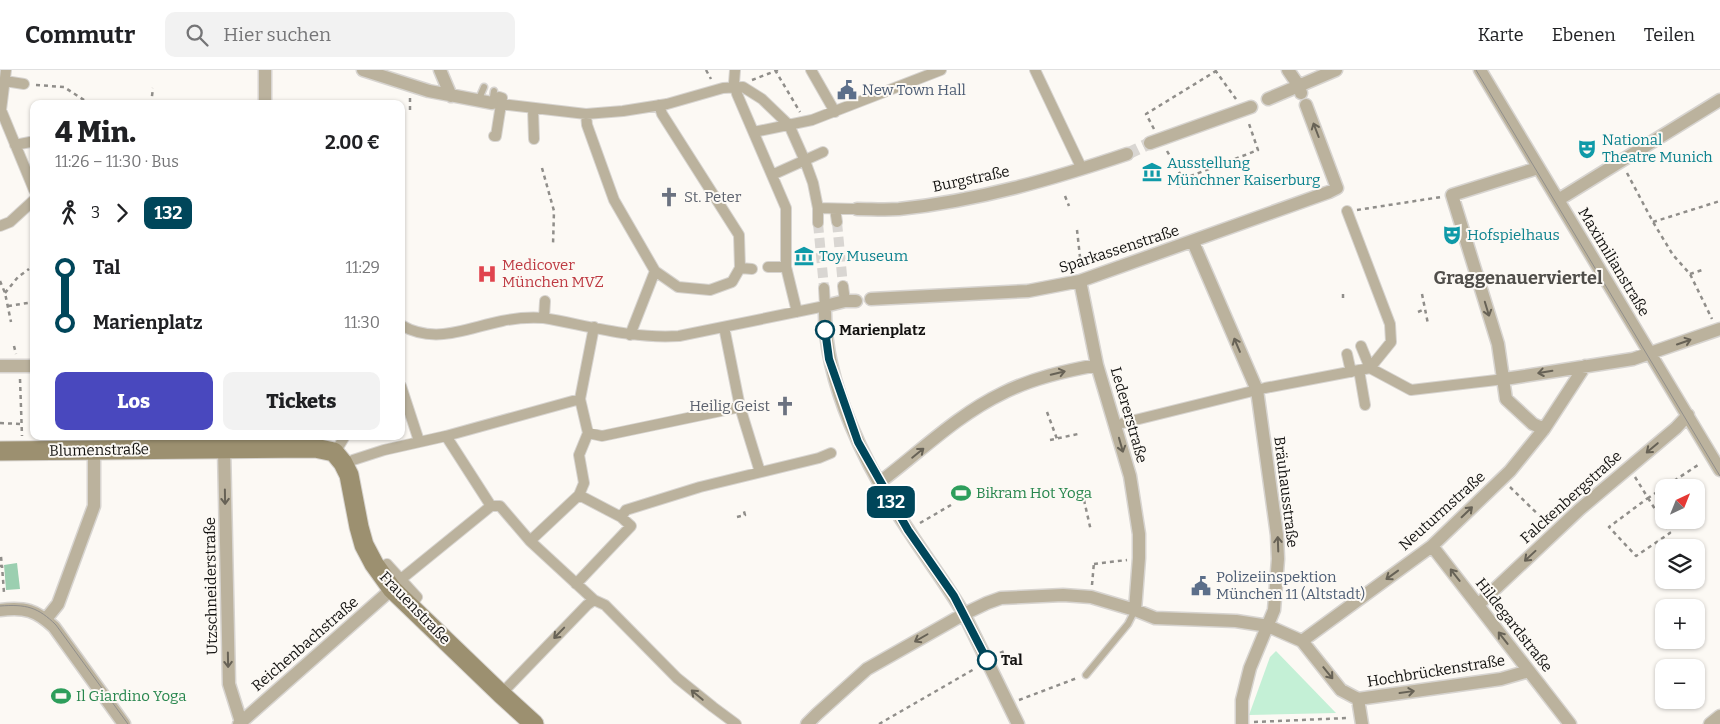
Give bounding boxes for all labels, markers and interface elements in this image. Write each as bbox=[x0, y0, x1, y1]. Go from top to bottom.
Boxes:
search box bbox=[165, 12, 515, 57]
text: Commutr bbox=[25, 21, 135, 49]
icon: search bbox=[183, 21, 211, 49]
text: Hier suchen bbox=[223, 23, 331, 46]
text: Karte bbox=[1478, 24, 1524, 46]
text: Ebenen bbox=[1552, 24, 1616, 46]
text: Teilen bbox=[1644, 24, 1695, 46]
public building icon: New Town Hall bbox=[836, 79, 858, 101]
place label: New Town Hall bbox=[862, 81, 966, 99]
text: 4 Min. bbox=[55, 116, 136, 149]
one-way arrow bbox=[1311, 123, 1320, 138]
text: 2.00 € bbox=[325, 131, 380, 154]
place label: National Theatre Munich bbox=[1602, 131, 1713, 166]
theatre icon: National Theatre Munich bbox=[1576, 138, 1598, 160]
text: 11:26 – 11:30 · Bus bbox=[55, 152, 179, 171]
place label: Ausstellung Münchner Kaiserburg bbox=[1167, 154, 1320, 189]
museum icon: Ausstellung Münchner Kaiserburg bbox=[1141, 161, 1163, 183]
street label: Burgstraße bbox=[931, 162, 1011, 196]
church icon: St. Peter bbox=[658, 186, 680, 208]
place label: St. Peter bbox=[684, 188, 742, 206]
icon: walk bbox=[55, 199, 83, 227]
icon: forward bbox=[108, 199, 136, 227]
text: 132 bbox=[154, 202, 182, 224]
text: 3 bbox=[91, 203, 100, 222]
street label: Maximilianstraße bbox=[1574, 204, 1654, 320]
street label: Sparkassenstraße bbox=[1057, 221, 1181, 277]
theatre icon: Hofspielhaus bbox=[1441, 224, 1463, 246]
place label: Hofspielhaus bbox=[1467, 226, 1560, 244]
museum icon: Toy Museum bbox=[793, 245, 815, 267]
place label: Toy Museum bbox=[819, 247, 909, 265]
text: Tal bbox=[93, 256, 120, 279]
place label: Medicover München MVZ bbox=[502, 256, 604, 291]
text: 11:29 bbox=[346, 258, 380, 277]
hospital icon: Medicover München MVZ bbox=[476, 263, 498, 285]
district label: Graggenauerviertel bbox=[1433, 267, 1603, 289]
one-way arrow bbox=[1483, 300, 1493, 316]
text: Marienplatz bbox=[93, 311, 203, 334]
text: 11:30 bbox=[344, 313, 380, 332]
marker: Marienplatz bbox=[815, 320, 835, 340]
place label: Marienplatz bbox=[839, 321, 926, 339]
one-way arrow bbox=[1675, 337, 1691, 346]
one-way arrow bbox=[1232, 338, 1242, 353]
street label: Ledererstraße bbox=[1107, 365, 1151, 465]
one-way arrow bbox=[1050, 368, 1066, 377]
one-way arrow bbox=[1537, 368, 1553, 378]
button: Los bbox=[55, 372, 213, 430]
button: Tickets bbox=[223, 372, 380, 430]
church icon: Heilig Geist bbox=[774, 395, 796, 417]
place label: Heilig Geist bbox=[689, 397, 771, 415]
street label: Bräuhausstraße bbox=[1270, 435, 1302, 549]
one-way arrow bbox=[1117, 437, 1126, 453]
street label: Blumenstraße bbox=[49, 440, 149, 460]
one-way arrow bbox=[1646, 443, 1659, 454]
one-way arrow bbox=[912, 447, 925, 458]
street label: Falckenbergstraße bbox=[1517, 447, 1625, 547]
street label: Neuturmstraße bbox=[1395, 468, 1489, 554]
north arrow bbox=[1655, 479, 1705, 529]
map controls bbox=[1655, 479, 1705, 709]
sports icon: Bikram Hot Yoga bbox=[950, 482, 972, 504]
place label: Bikram Hot Yoga bbox=[976, 484, 1092, 502]
line badge: 132 bbox=[862, 486, 920, 518]
one-way arrow bbox=[220, 488, 230, 505]
text: 132 bbox=[877, 491, 905, 513]
one-way arrow bbox=[1461, 506, 1473, 518]
street label: Utzschneiderstraße bbox=[201, 517, 221, 655]
one-way arrow bbox=[1273, 536, 1282, 552]
button: layers bbox=[1655, 539, 1705, 589]
one-way arrow bbox=[1524, 550, 1537, 562]
street label: Frauenstraße bbox=[376, 568, 454, 648]
place label: Polizeiinspektion München 11 (Altstadt) bbox=[1216, 568, 1365, 603]
one-way arrow bbox=[1449, 569, 1460, 582]
one-way arrow bbox=[1385, 570, 1399, 580]
street label: Hildegardstraße bbox=[1472, 574, 1556, 676]
public building icon: Polizeiinspektion München 11 (Altstadt) bbox=[1190, 575, 1212, 597]
street label: Reichenbachstraße bbox=[248, 593, 362, 695]
button: + bbox=[1655, 599, 1705, 649]
one-way arrow bbox=[553, 627, 565, 640]
one-way arrow bbox=[1498, 632, 1509, 645]
one-way arrow bbox=[914, 633, 929, 643]
marker: Tal bbox=[977, 650, 997, 670]
one-way arrow bbox=[224, 651, 233, 667]
place label: Tal bbox=[1001, 651, 1023, 669]
street label: Hochbrückenstraße bbox=[1366, 651, 1506, 691]
button: − bbox=[1655, 659, 1705, 709]
one-way arrow bbox=[1322, 666, 1333, 679]
sports icon: Il Giardino Yoga bbox=[50, 685, 72, 707]
one-way arrow bbox=[1398, 686, 1414, 696]
place label: Il Giardino Yoga bbox=[76, 687, 186, 705]
one-way arrow bbox=[691, 689, 704, 700]

